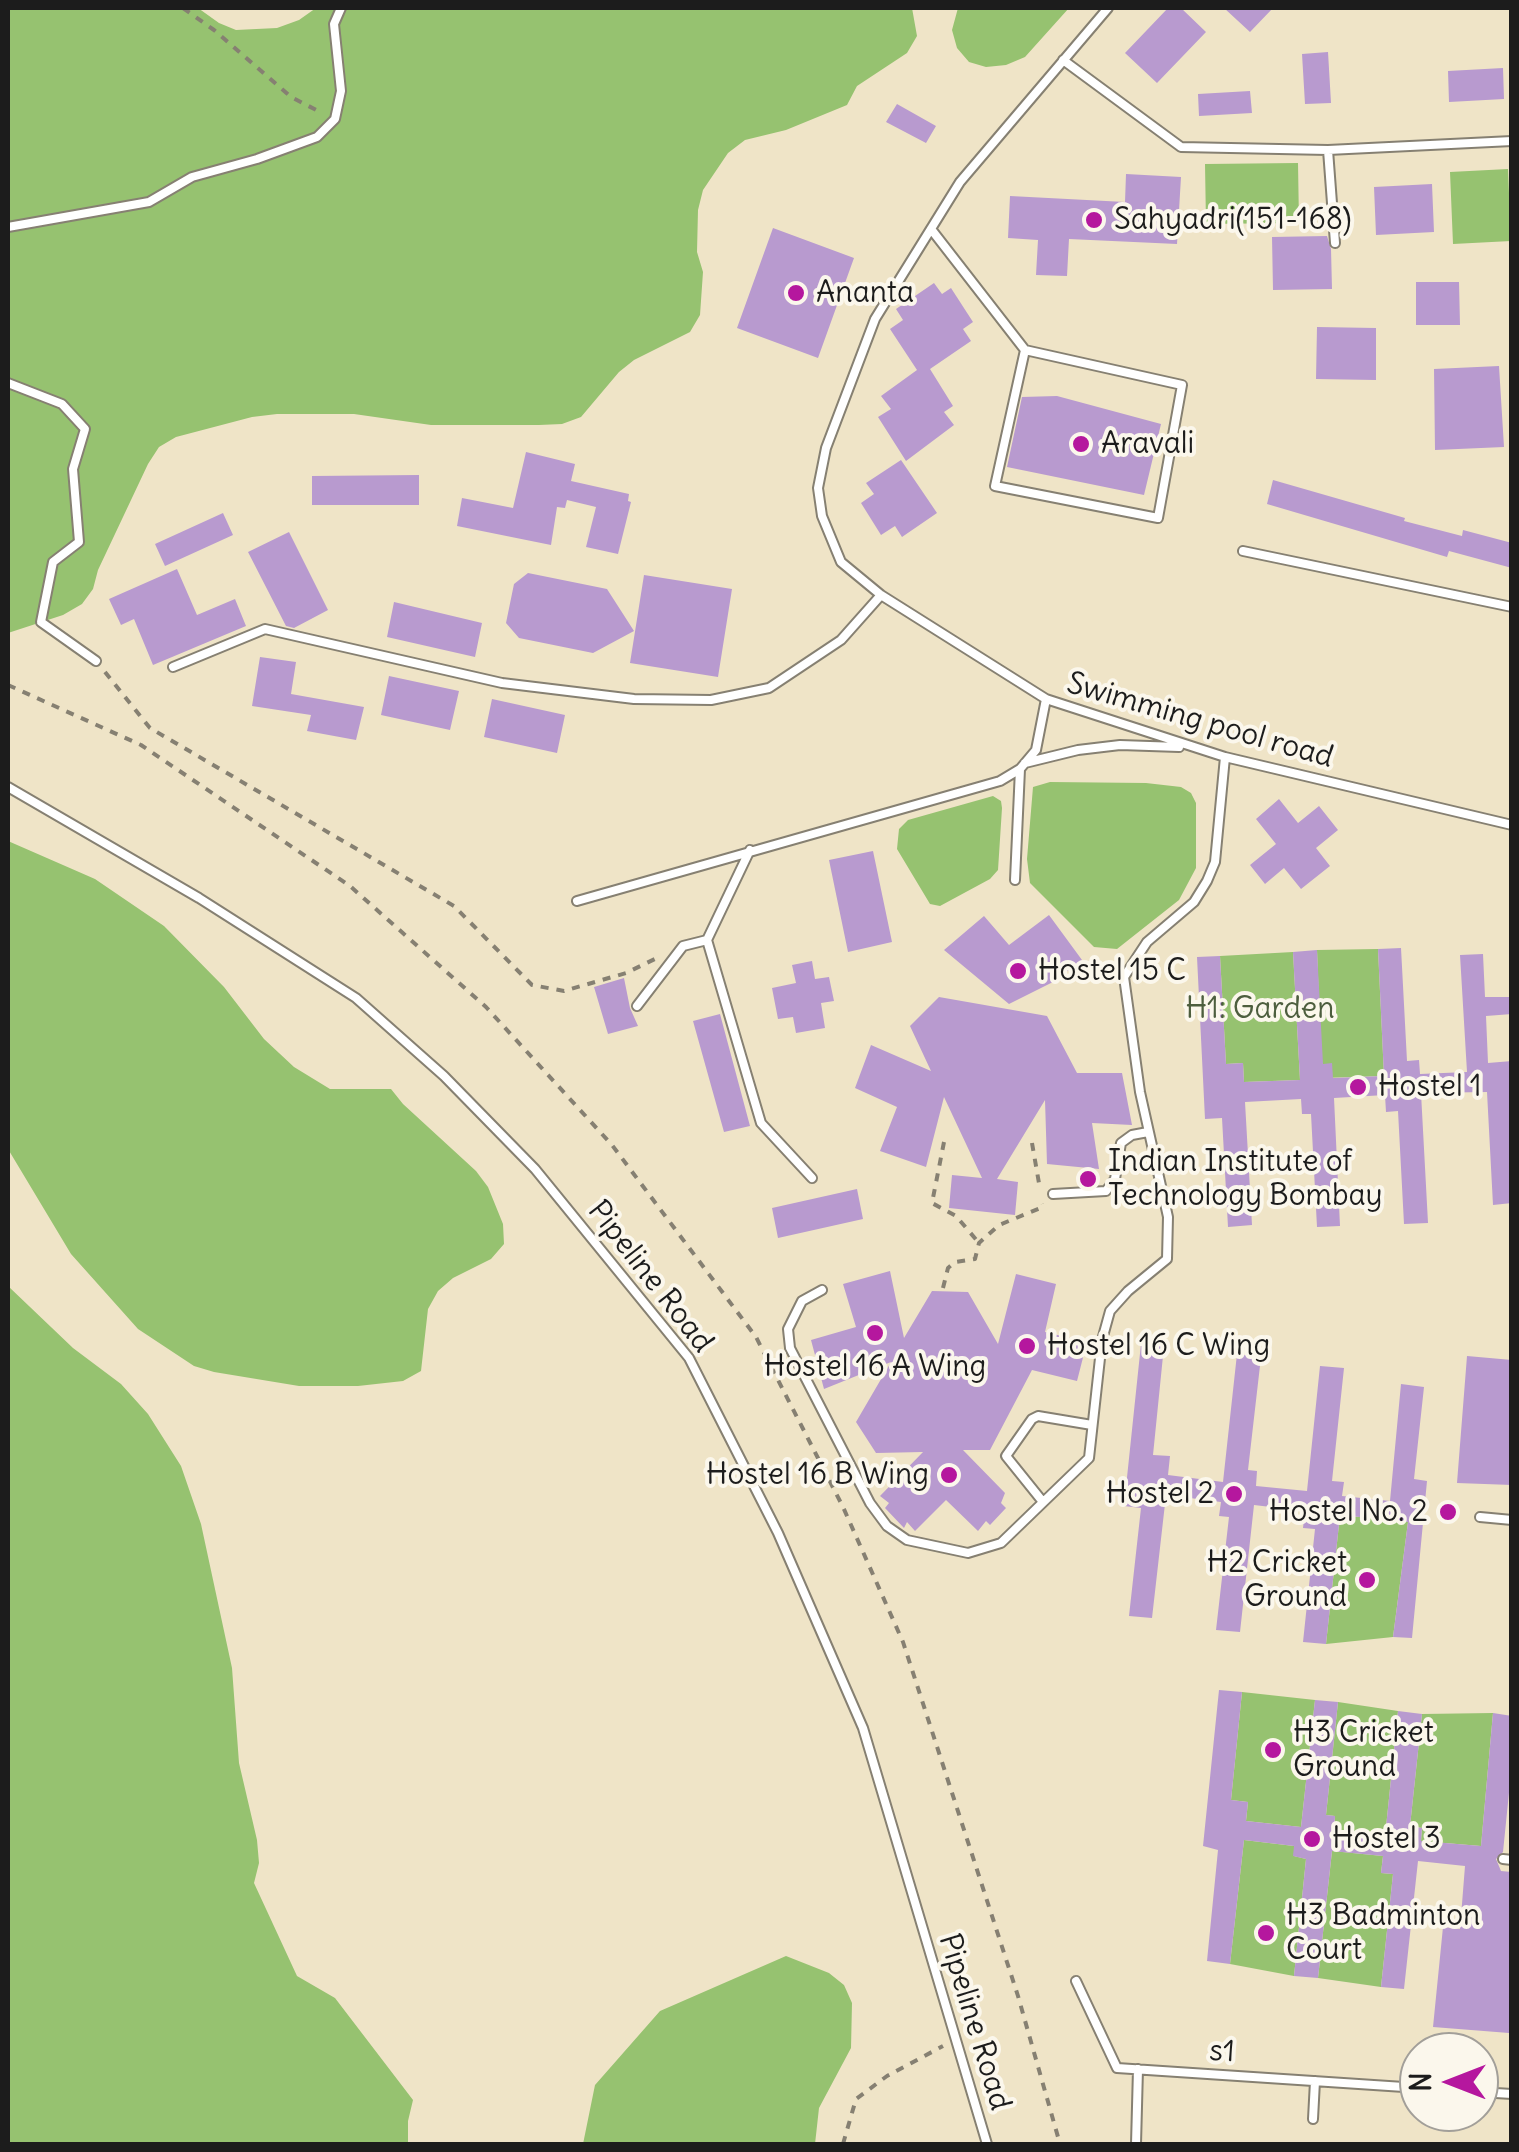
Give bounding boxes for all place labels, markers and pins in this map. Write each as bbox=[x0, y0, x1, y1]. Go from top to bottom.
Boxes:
place label: Sahyadri(151-168) bbox=[1114, 202, 1352, 238]
marker: Sahyadri(151-168) bbox=[1083, 209, 1105, 231]
place label: Ananta bbox=[816, 275, 914, 311]
marker: Ananta bbox=[785, 282, 807, 304]
place label: Aravali bbox=[1101, 426, 1194, 462]
marker: Aravali bbox=[1070, 433, 1092, 455]
place label: Hostel 15 C bbox=[1038, 953, 1186, 989]
marker: Hostel 15 C bbox=[1007, 960, 1029, 982]
place label: Hostel 1 bbox=[1378, 1069, 1482, 1105]
marker: Hostel 1 bbox=[1347, 1076, 1369, 1098]
place label: Indian Institute of Technology Bombay bbox=[1108, 1144, 1382, 1214]
marker: Indian Institute of Technology Bombay bbox=[1077, 1168, 1099, 1190]
marker: Hostel 16 A Wing bbox=[864, 1322, 886, 1344]
place label: Hostel 16 C Wing bbox=[1047, 1328, 1270, 1364]
marker: Hostel 16 C Wing bbox=[1016, 1335, 1038, 1357]
place label: Hostel 16 A Wing bbox=[764, 1349, 986, 1385]
place label: Hostel 16 B Wing bbox=[706, 1457, 929, 1493]
marker: Hostel 16 B Wing bbox=[938, 1464, 960, 1486]
place label: Hostel 2 bbox=[1106, 1476, 1214, 1512]
marker: Hostel 2 bbox=[1223, 1483, 1245, 1505]
place label: Hostel No. 2 bbox=[1269, 1494, 1428, 1530]
marker: Hostel No. 2 bbox=[1437, 1501, 1459, 1523]
place label: H2 Cricket Ground bbox=[1207, 1545, 1347, 1616]
marker: H2 Cricket Ground bbox=[1356, 1569, 1378, 1591]
place label: H3 Cricket Ground bbox=[1293, 1715, 1434, 1786]
marker: H3 Cricket Ground bbox=[1262, 1739, 1284, 1761]
place label: Hostel 3 bbox=[1332, 1821, 1441, 1857]
marker: Hostel 3 bbox=[1301, 1828, 1323, 1850]
place label: H3 Badminton Court bbox=[1286, 1898, 1480, 1968]
marker: H3 Badminton Court bbox=[1255, 1922, 1277, 1944]

